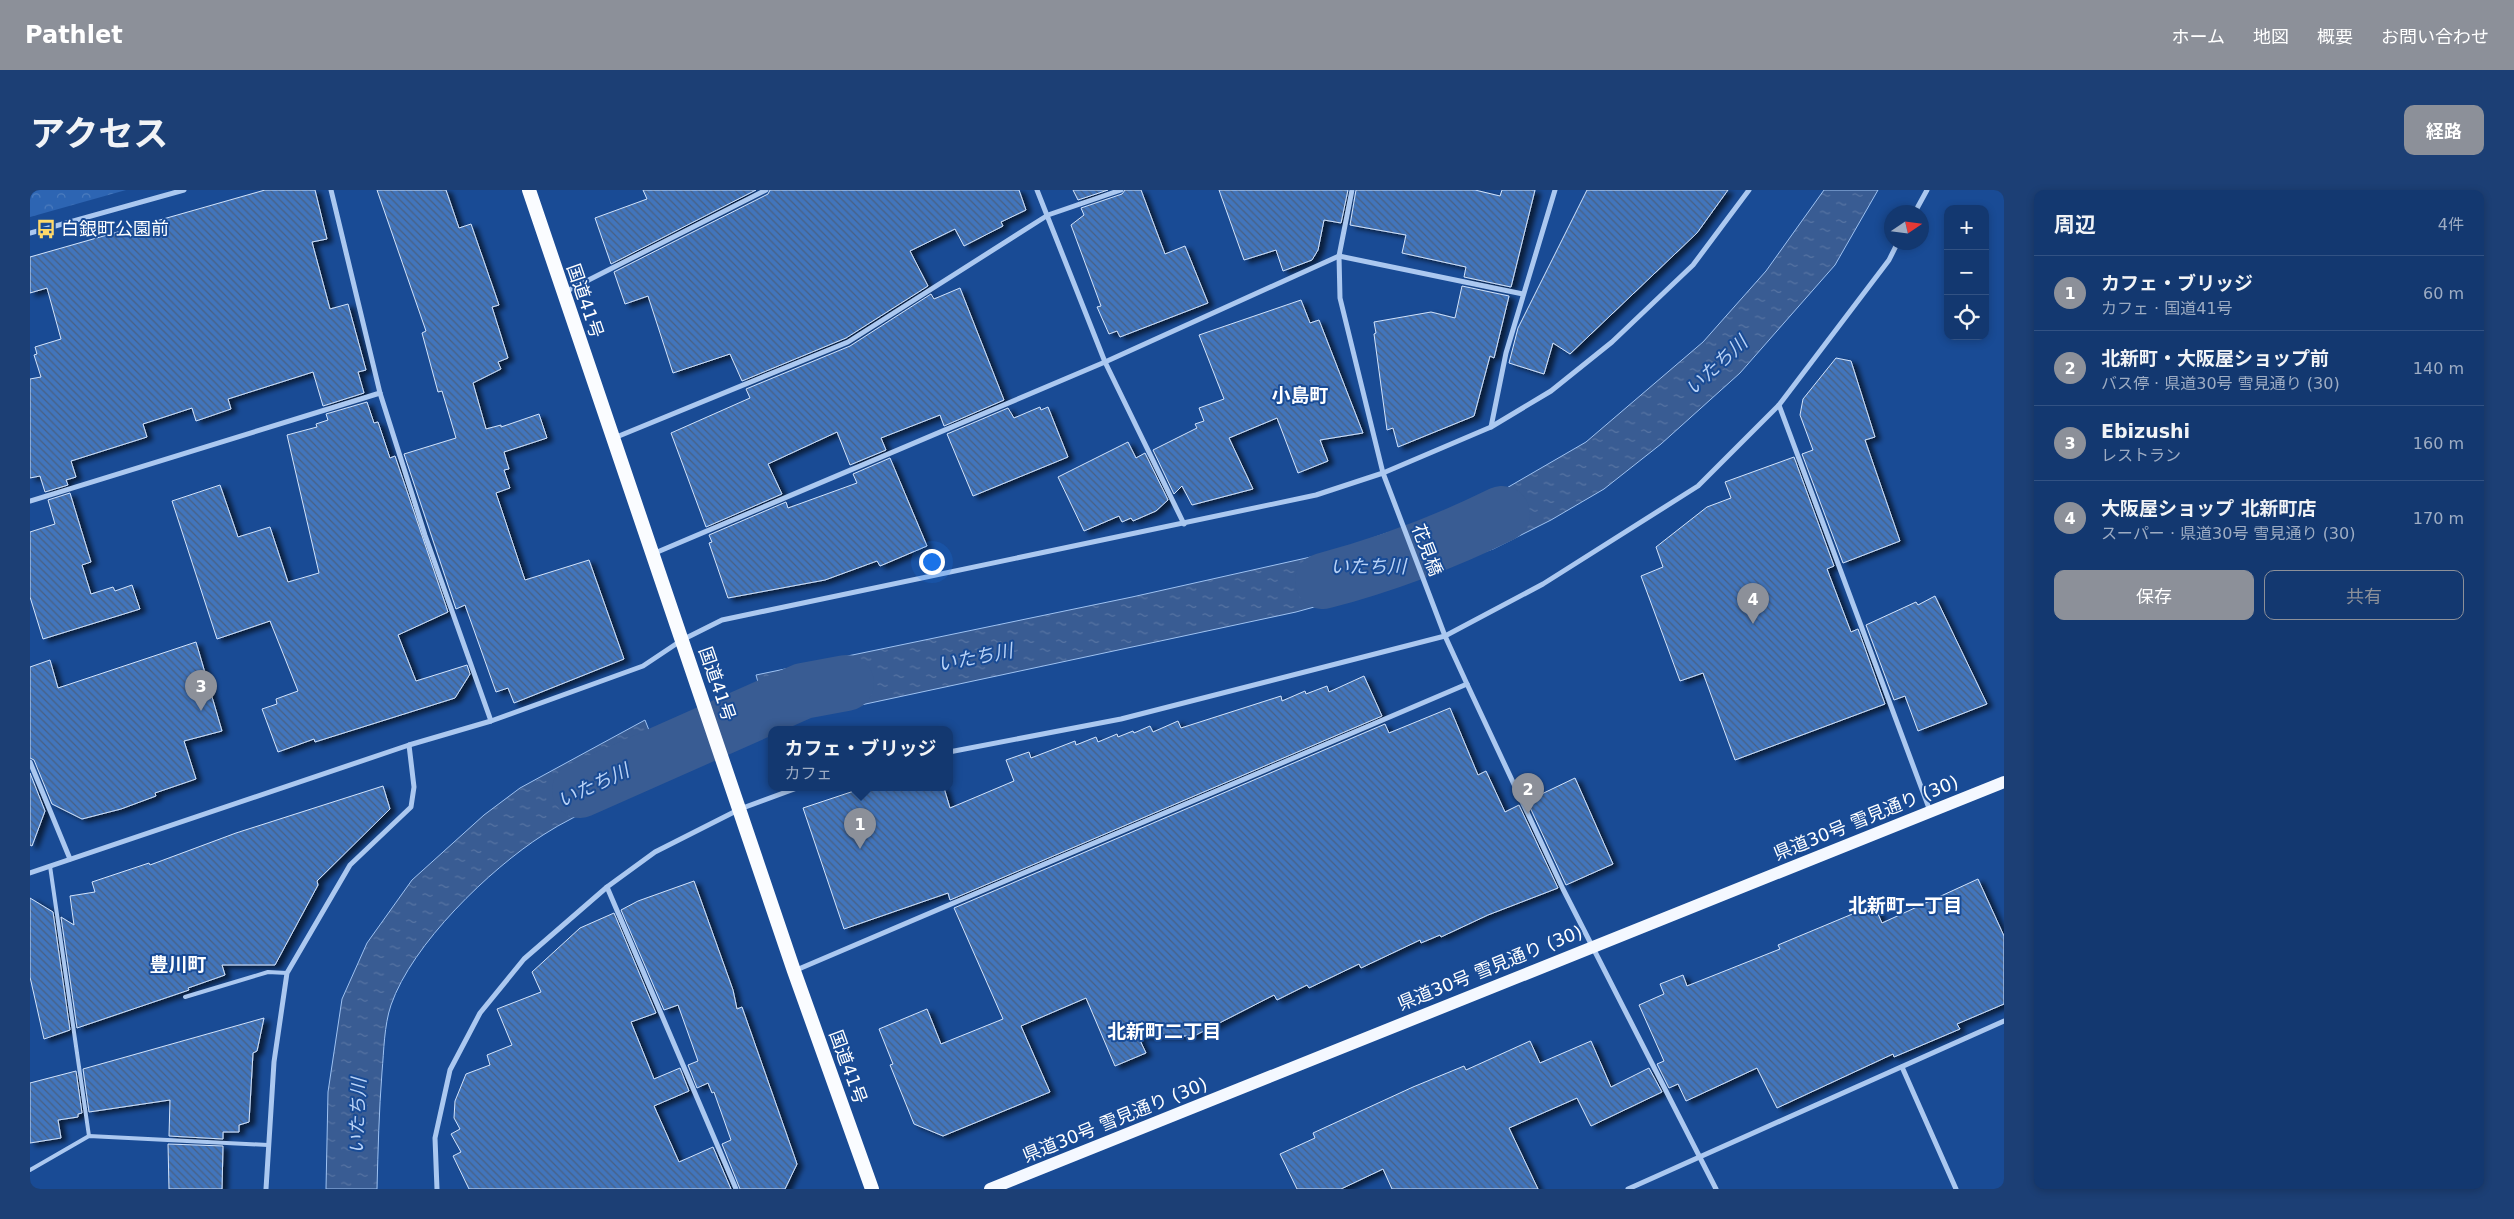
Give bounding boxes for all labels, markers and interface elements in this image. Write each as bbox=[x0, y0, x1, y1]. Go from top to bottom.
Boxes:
text: Pathlet bbox=[25, 21, 123, 49]
text: ホーム bbox=[2172, 26, 2225, 47]
text: 地図 bbox=[2253, 26, 2289, 47]
text: 概要 bbox=[2317, 26, 2353, 47]
text: お問い合わせ bbox=[2381, 26, 2489, 47]
button: 経路 bbox=[2404, 105, 2484, 155]
text: アクセス bbox=[30, 114, 168, 154]
north arrow bbox=[1884, 205, 1929, 250]
map controls bbox=[1944, 205, 1989, 340]
button: + bbox=[1944, 205, 1989, 250]
text: 周辺 bbox=[2054, 213, 2096, 237]
text: 4件 bbox=[2438, 215, 2464, 234]
bus stop icon: 白銀町公園前 bbox=[35, 218, 57, 240]
place label: 白銀町公園前 bbox=[61, 218, 169, 239]
button: − bbox=[1944, 250, 1989, 295]
street label: 国道41号 bbox=[563, 261, 608, 341]
text: カフェ・ブリッジ bbox=[2101, 272, 2253, 294]
text: 1 bbox=[2064, 284, 2076, 303]
text: 60 m bbox=[2423, 284, 2464, 303]
button: locate bbox=[1944, 295, 1989, 340]
text: カフェ · 国道41号 bbox=[2101, 299, 2233, 318]
water label: いたち川 bbox=[1681, 330, 1753, 399]
text: 北新町・大阪屋ショップ前 bbox=[2101, 347, 2329, 369]
text: 2 bbox=[2064, 359, 2076, 378]
text: 140 m bbox=[2413, 359, 2464, 378]
text: バス停 · 県道30号 雪見通り (30) bbox=[2101, 374, 2340, 393]
district label: 小島町 bbox=[1271, 384, 1329, 406]
text: Ebizushi bbox=[2101, 420, 2190, 442]
text: 3 bbox=[2064, 434, 2076, 453]
text: 160 m bbox=[2413, 434, 2464, 453]
text: レストラン bbox=[2101, 446, 2181, 465]
text: 大阪屋ショップ 北新町店 bbox=[2101, 497, 2317, 519]
text: 4 bbox=[2064, 509, 2076, 528]
text: 170 m bbox=[2413, 509, 2464, 528]
street label: 花見橋 bbox=[1408, 521, 1447, 579]
text: スーパー · 県道30号 雪見通り (30) bbox=[2101, 524, 2355, 543]
your location bbox=[919, 549, 945, 575]
water label: いたち川 bbox=[1330, 555, 1408, 577]
button: 保存 bbox=[2054, 570, 2254, 620]
button: 共有 bbox=[2264, 570, 2464, 620]
pin: 4 bbox=[1737, 583, 1769, 624]
water label: いたち川 bbox=[936, 639, 1016, 675]
street label: 国道41号 bbox=[695, 644, 740, 724]
pin: 3 bbox=[185, 670, 217, 711]
popup bbox=[768, 726, 953, 791]
text: カフェ・ブリッジ bbox=[784, 737, 937, 759]
water label: いたち川 bbox=[554, 758, 634, 811]
text: カフェ bbox=[784, 764, 833, 783]
street label: 県道30号 雪見通り (30) bbox=[1770, 771, 1961, 864]
pin: 2 bbox=[1512, 773, 1544, 814]
pin: 1 bbox=[844, 808, 876, 849]
district label: 北新町一丁目 bbox=[1848, 894, 1962, 916]
street label: 県道30号 雪見通り (30) bbox=[1394, 921, 1585, 1014]
district label: 豊川町 bbox=[149, 953, 207, 975]
district label: 北新町二丁目 bbox=[1107, 1020, 1221, 1042]
street label: 国道41号 bbox=[825, 1027, 871, 1107]
street label: 県道30号 雪見通り (30) bbox=[1019, 1073, 1210, 1166]
water label: いたち川 bbox=[345, 1076, 369, 1154]

